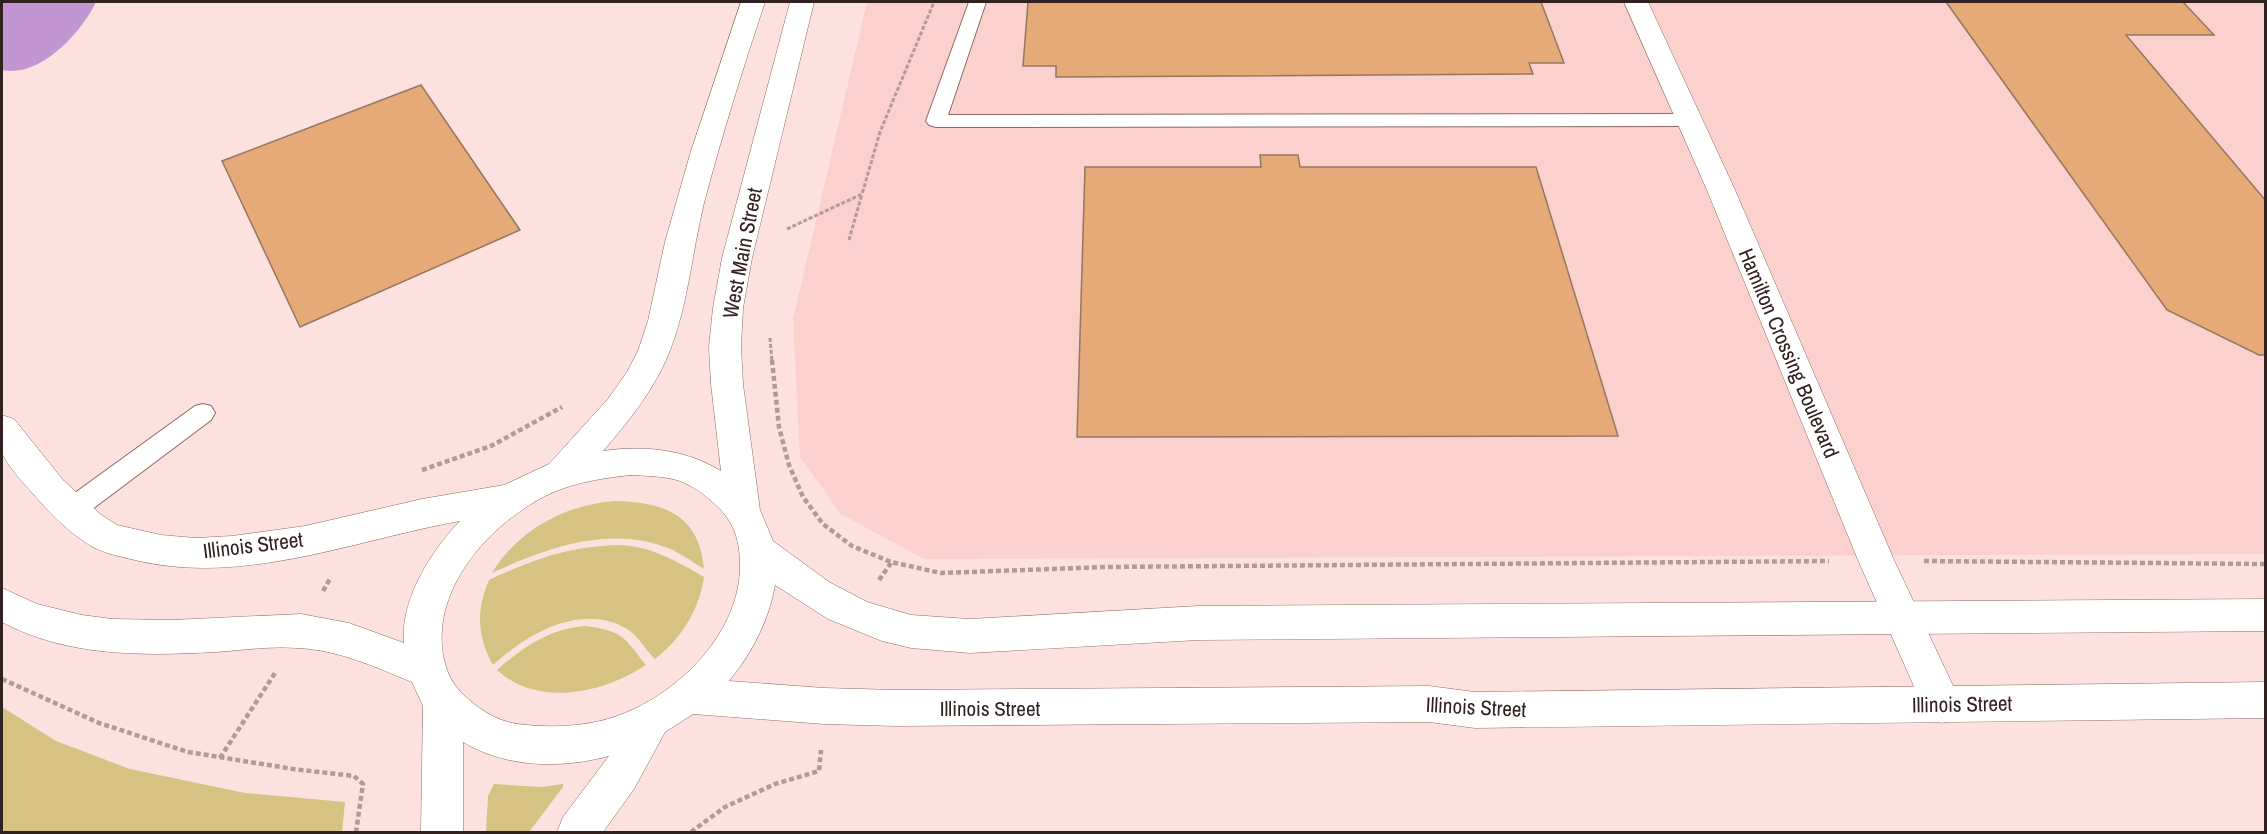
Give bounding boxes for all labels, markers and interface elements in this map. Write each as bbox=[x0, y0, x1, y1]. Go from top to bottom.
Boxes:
street label: West Main Street bbox=[715, 185, 769, 321]
street label: Hamilton Crossing Boulevard bbox=[1732, 244, 1846, 462]
street label: Illinois Street bbox=[201, 524, 305, 566]
street label: Illinois Street bbox=[1911, 689, 2013, 719]
street label: Illinois Street bbox=[1425, 690, 1527, 724]
street label: Illinois Street bbox=[940, 694, 1040, 723]

